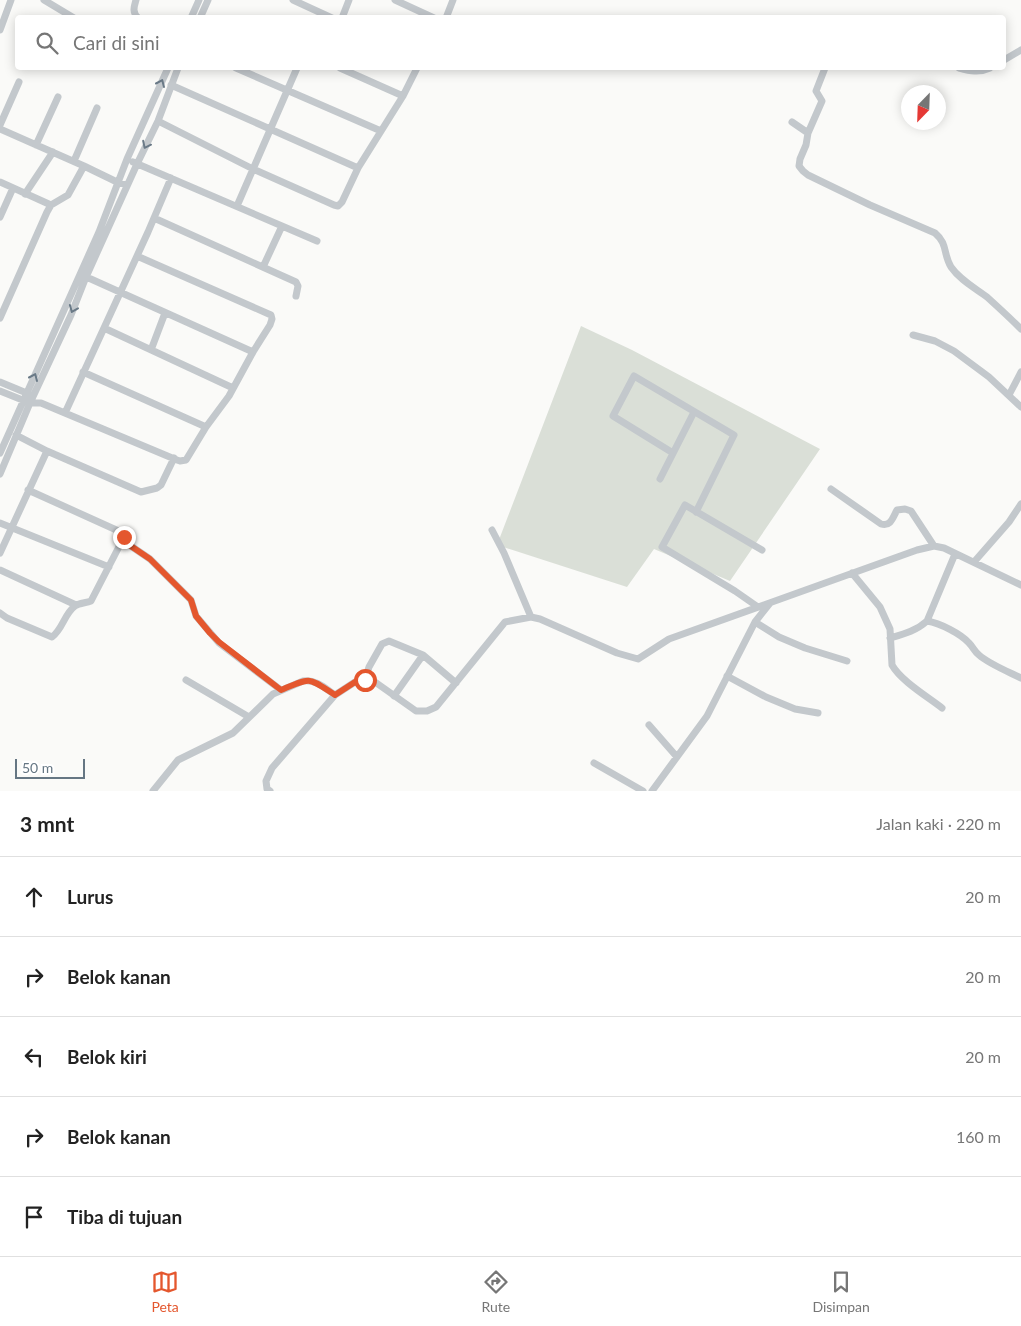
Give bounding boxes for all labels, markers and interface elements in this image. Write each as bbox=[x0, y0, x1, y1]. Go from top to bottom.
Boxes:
search box bbox=[15, 15, 1006, 70]
icon: search bbox=[33, 29, 61, 57]
text: Cari di sini bbox=[73, 31, 160, 54]
one-way arrow bbox=[155, 79, 166, 88]
north arrow bbox=[901, 85, 946, 130]
one-way arrow bbox=[142, 140, 152, 149]
one-way arrow bbox=[69, 304, 79, 313]
one-way arrow bbox=[27, 373, 38, 382]
route end bbox=[113, 526, 136, 549]
route start bbox=[354, 669, 377, 692]
scale bar bbox=[15, 756, 85, 779]
text: 50 m bbox=[22, 759, 53, 776]
text: 3 mnt bbox=[20, 811, 74, 836]
text: Jalan kaki · 220 m bbox=[876, 814, 1001, 833]
icon: ahead bbox=[20, 883, 48, 911]
text: Lurus bbox=[67, 885, 113, 908]
text: 20 m bbox=[965, 887, 1001, 906]
icon: right bbox=[20, 963, 48, 991]
text: Belok kanan bbox=[67, 965, 171, 988]
text: 20 m bbox=[965, 967, 1001, 986]
icon: left bbox=[20, 1043, 48, 1071]
text: Belok kiri bbox=[67, 1045, 147, 1068]
text: 20 m bbox=[965, 1047, 1001, 1066]
icon: right bbox=[20, 1123, 48, 1151]
text: Belok kanan bbox=[67, 1125, 171, 1148]
text: 160 m bbox=[956, 1127, 1001, 1146]
icon: arrive bbox=[20, 1203, 48, 1231]
text: Tiba di tujuan bbox=[67, 1205, 182, 1228]
tab: Peta bbox=[151, 1268, 179, 1315]
tab: Rute bbox=[481, 1268, 510, 1315]
tab: Disimpan bbox=[812, 1268, 870, 1315]

